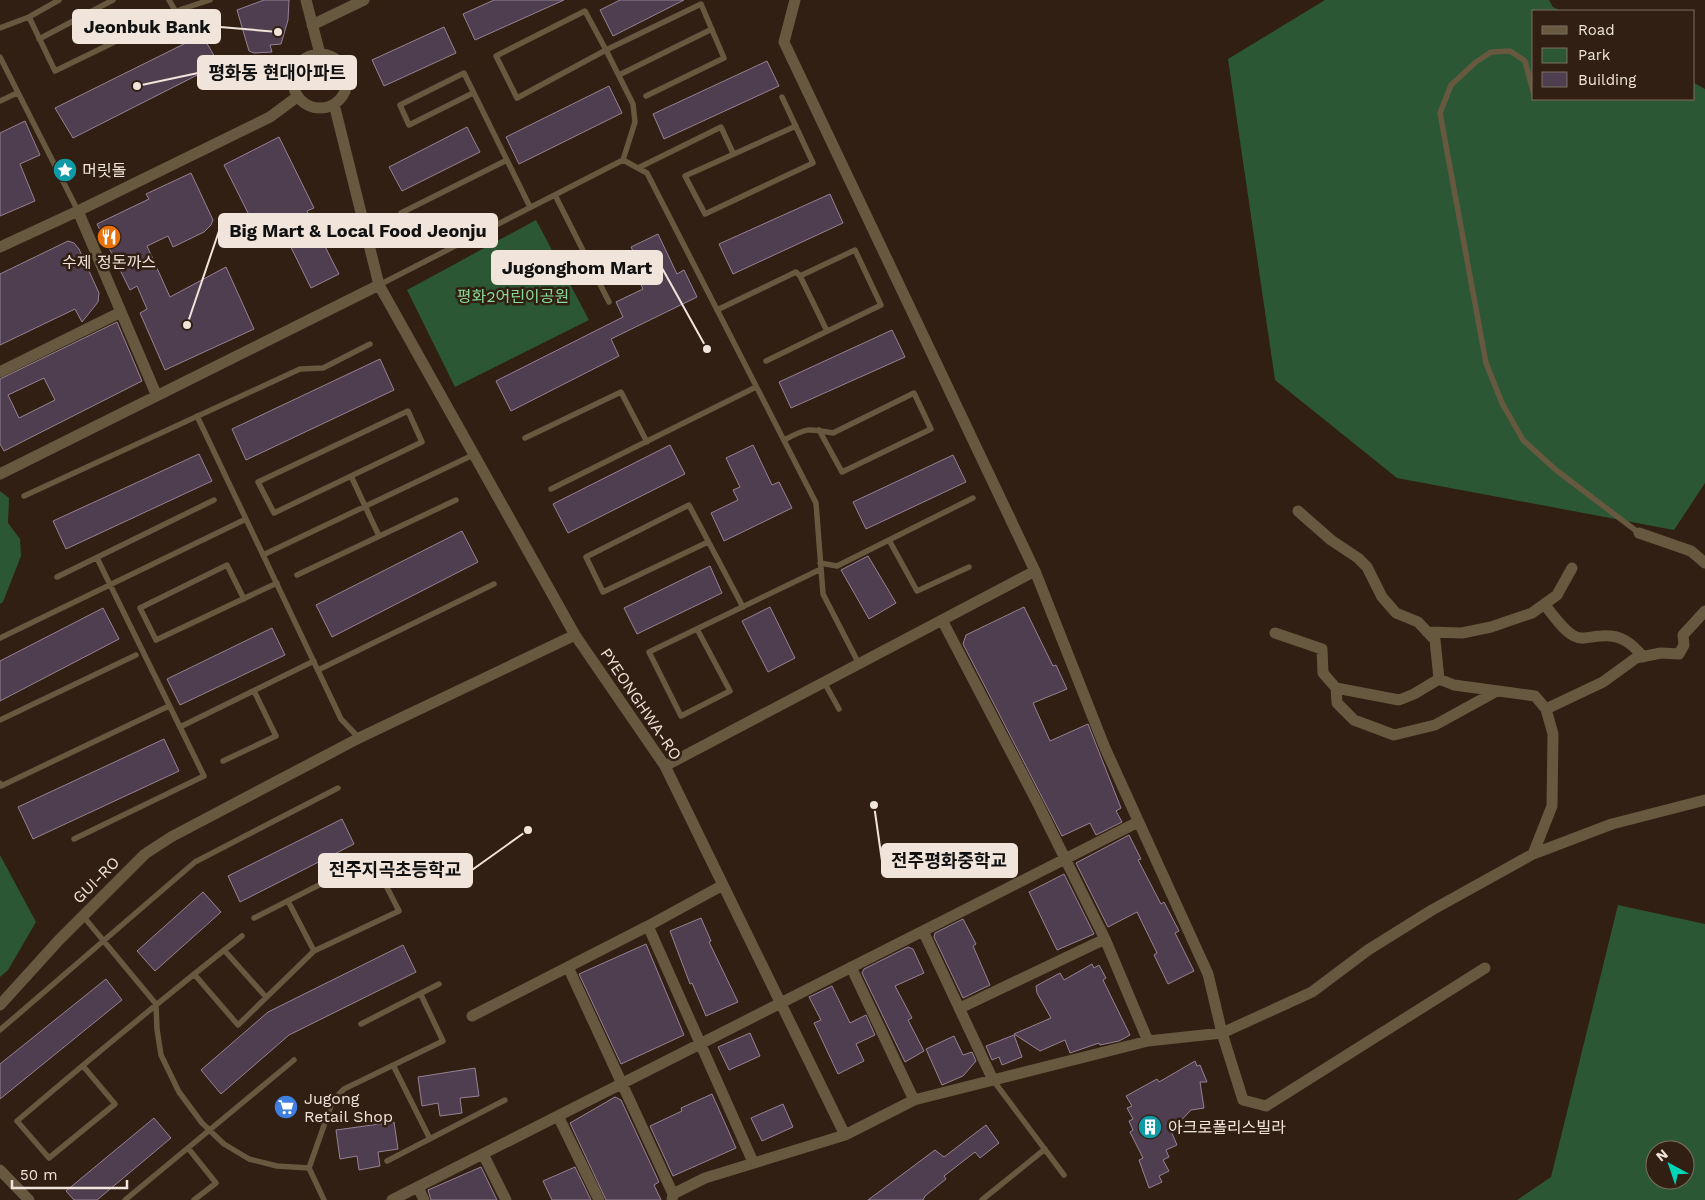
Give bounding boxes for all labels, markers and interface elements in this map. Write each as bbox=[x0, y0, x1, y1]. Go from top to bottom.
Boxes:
callout: Jeonbuk Bank bbox=[73, 10, 220, 43]
legend bbox=[1532, 10, 1695, 100]
text: Jeonbuk Bank bbox=[83, 16, 211, 37]
text: Road bbox=[1578, 21, 1615, 39]
text: Park bbox=[1578, 46, 1611, 64]
callout: 평화동 현대아파트 bbox=[198, 56, 356, 89]
text: 평화동 현대아파트 bbox=[208, 62, 346, 83]
text: Building bbox=[1578, 71, 1636, 89]
place icon: 머릿돌 bbox=[52, 157, 78, 183]
place label: 머릿돌 bbox=[82, 161, 126, 180]
callout: Big Mart & Local Food Jeonju bbox=[219, 214, 497, 247]
text: Big Mart & Local Food Jeonju bbox=[229, 220, 487, 241]
restaurant icon: 수제 정돈까스 bbox=[96, 224, 122, 250]
callout: Jugonghom Mart bbox=[492, 251, 662, 284]
place label: 수제 정돈까스 bbox=[62, 253, 156, 272]
text: Jugonghom Mart bbox=[502, 257, 652, 278]
park label: 평화2어린이공원 bbox=[457, 287, 569, 306]
street label: PYEONGHWA-RO bbox=[596, 644, 686, 764]
callout: 전주평화중학교 bbox=[882, 844, 1017, 877]
text: 전주평화중학교 bbox=[891, 850, 1007, 871]
street label: GUI-RO bbox=[69, 853, 123, 907]
callout: 전주지곡초등학교 bbox=[319, 854, 472, 887]
text: 전주지곡초등학교 bbox=[329, 859, 461, 880]
place label: Jugong Retail Shop bbox=[304, 1089, 393, 1126]
supermarket icon: Jugong Retail Shop bbox=[273, 1094, 299, 1120]
building icon: 아크로폴리스빌라 bbox=[1137, 1114, 1163, 1140]
place label: 아크로폴리스빌라 bbox=[1168, 1118, 1286, 1137]
north arrow bbox=[1645, 1140, 1695, 1190]
text: N bbox=[1653, 1146, 1671, 1165]
scale bar bbox=[12, 1158, 128, 1190]
text: 50 m bbox=[20, 1166, 57, 1184]

